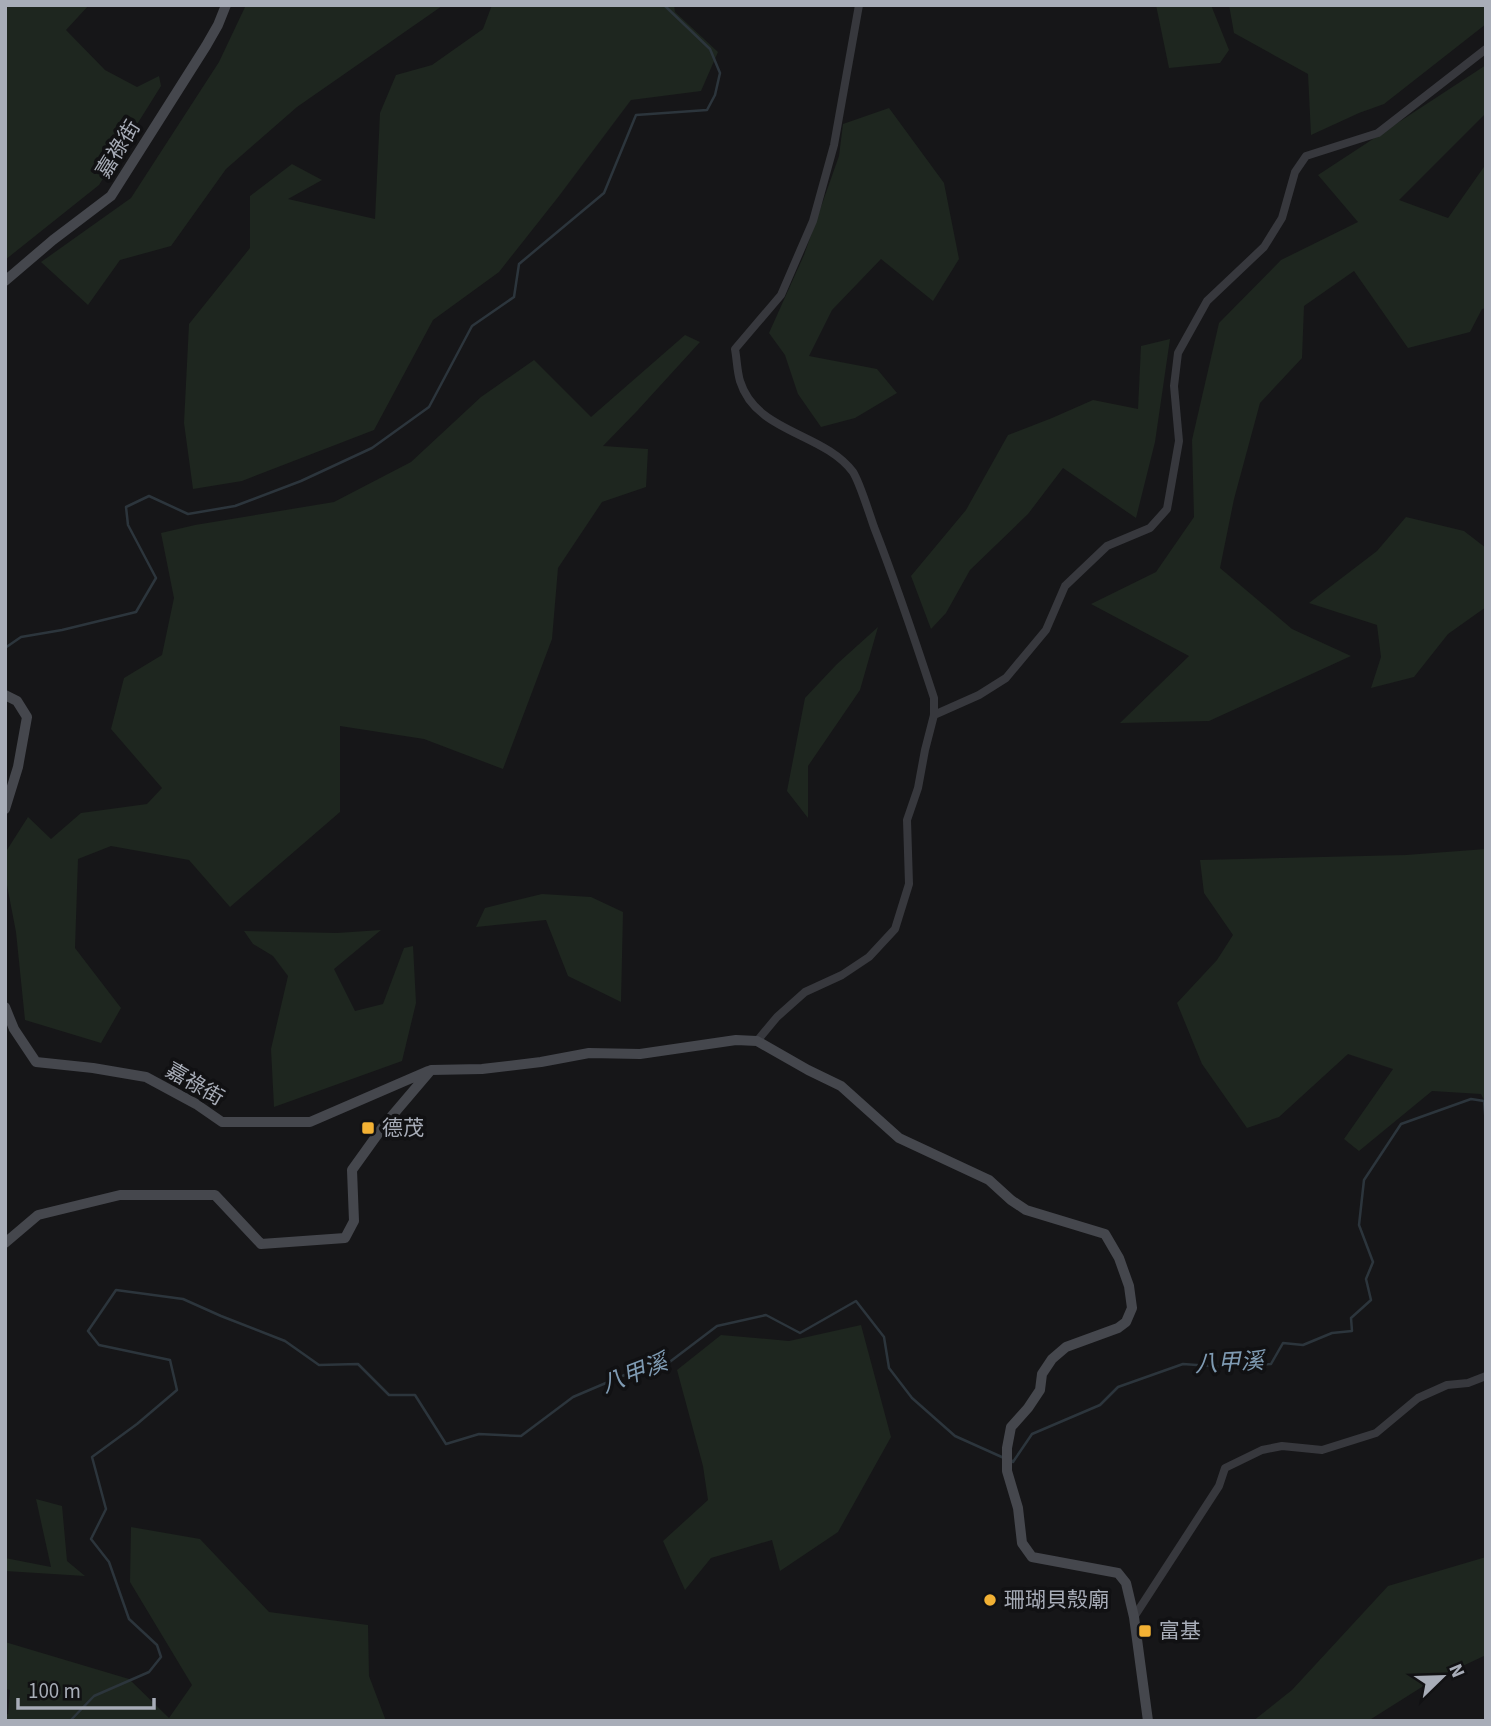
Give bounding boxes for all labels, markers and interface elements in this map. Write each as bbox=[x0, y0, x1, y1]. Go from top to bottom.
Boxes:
street label: 嘉祿街 bbox=[89, 114, 147, 184]
street label: 嘉祿街 bbox=[160, 1055, 230, 1113]
place label: 德茂 bbox=[382, 1113, 424, 1143]
marker: 德茂 bbox=[360, 1120, 376, 1136]
water label: 八甲溪 bbox=[1194, 1344, 1267, 1381]
water label: 八甲溪 bbox=[596, 1345, 675, 1401]
place label: 珊瑚貝殼廟 bbox=[1004, 1585, 1109, 1615]
marker: 珊瑚貝殼廟 bbox=[982, 1592, 998, 1608]
place label: 富基 bbox=[1159, 1616, 1201, 1646]
marker: 富基 bbox=[1137, 1623, 1153, 1639]
north arrow bbox=[1407, 1642, 1477, 1712]
text: N bbox=[1441, 1660, 1471, 1682]
scale bar bbox=[18, 1666, 154, 1710]
text: 100 m bbox=[28, 1676, 81, 1706]

